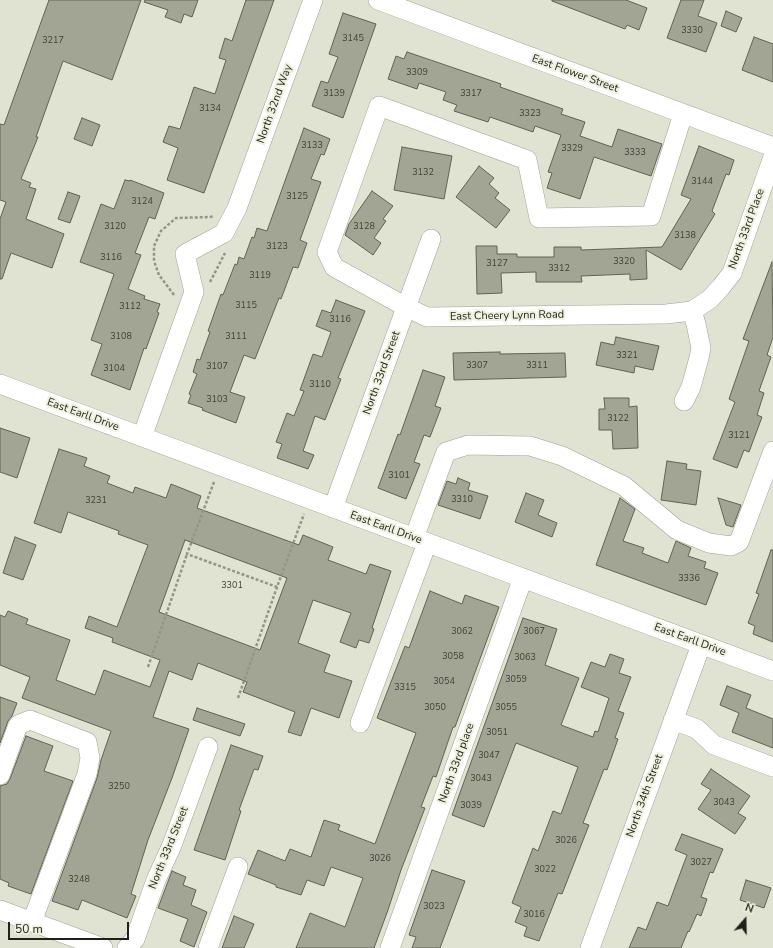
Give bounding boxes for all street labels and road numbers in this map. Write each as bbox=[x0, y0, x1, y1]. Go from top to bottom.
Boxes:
street label: East Flower Street bbox=[530, 52, 620, 96]
street label: North 32nd Way bbox=[255, 63, 295, 145]
street label: North 33rd Place bbox=[726, 187, 768, 271]
street label: East Cheery Lynn Road bbox=[450, 308, 564, 324]
street label: North 33rd Street bbox=[361, 330, 403, 416]
street label: East Earll Drive bbox=[45, 396, 121, 434]
street label: East Earll Drive bbox=[348, 509, 424, 547]
street label: East Earll Drive bbox=[652, 621, 728, 659]
street label: North 33rd place bbox=[436, 721, 478, 805]
street label: North 34th Street bbox=[624, 753, 666, 839]
street label: North 33rd Street bbox=[146, 805, 192, 891]

